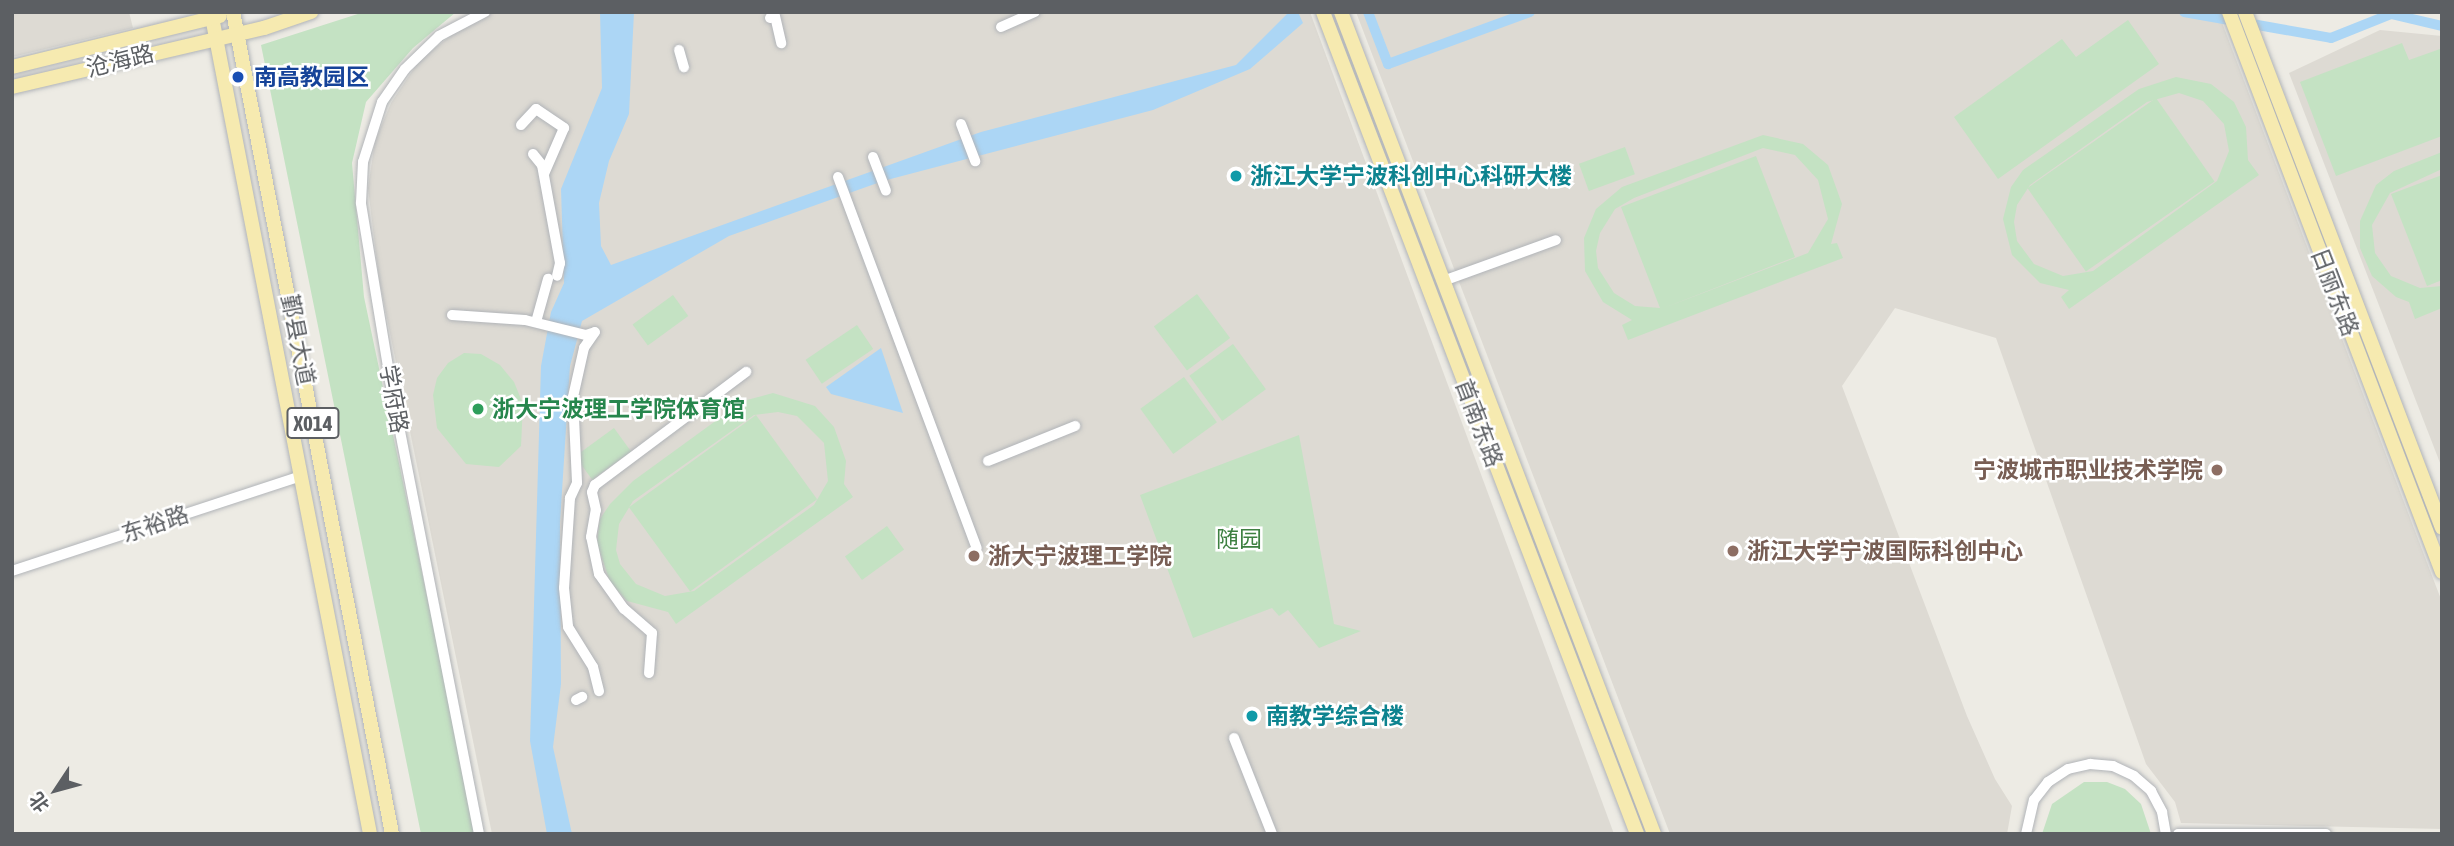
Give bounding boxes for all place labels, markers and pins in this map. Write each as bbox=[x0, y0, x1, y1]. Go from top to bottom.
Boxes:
place label: 南高教园区 bbox=[254, 63, 369, 91]
marker: 南高教园区 bbox=[228, 67, 248, 87]
place label: 浙江大学宁波科创中心科研大楼 bbox=[1250, 162, 1572, 190]
marker: 浙江大学宁波科创中心科研大楼 bbox=[1228, 168, 1244, 184]
place label: 浙大宁波理工学院体育馆 bbox=[492, 395, 745, 423]
marker: 浙大宁波理工学院体育馆 bbox=[470, 401, 486, 417]
place label: 宁波城市职业技术学院 bbox=[1973, 456, 2203, 484]
marker: 宁波城市职业技术学院 bbox=[2209, 462, 2225, 478]
place label: 浙江大学宁波国际科创中心 bbox=[1747, 537, 2023, 565]
place label: 浙大宁波理工学院 bbox=[988, 542, 1172, 570]
marker: 浙江大学宁波国际科创中心 bbox=[1725, 543, 1741, 559]
marker: 浙大宁波理工学院 bbox=[966, 548, 982, 564]
place label: 南教学综合楼 bbox=[1266, 702, 1404, 730]
marker: 南教学综合楼 bbox=[1244, 708, 1260, 724]

